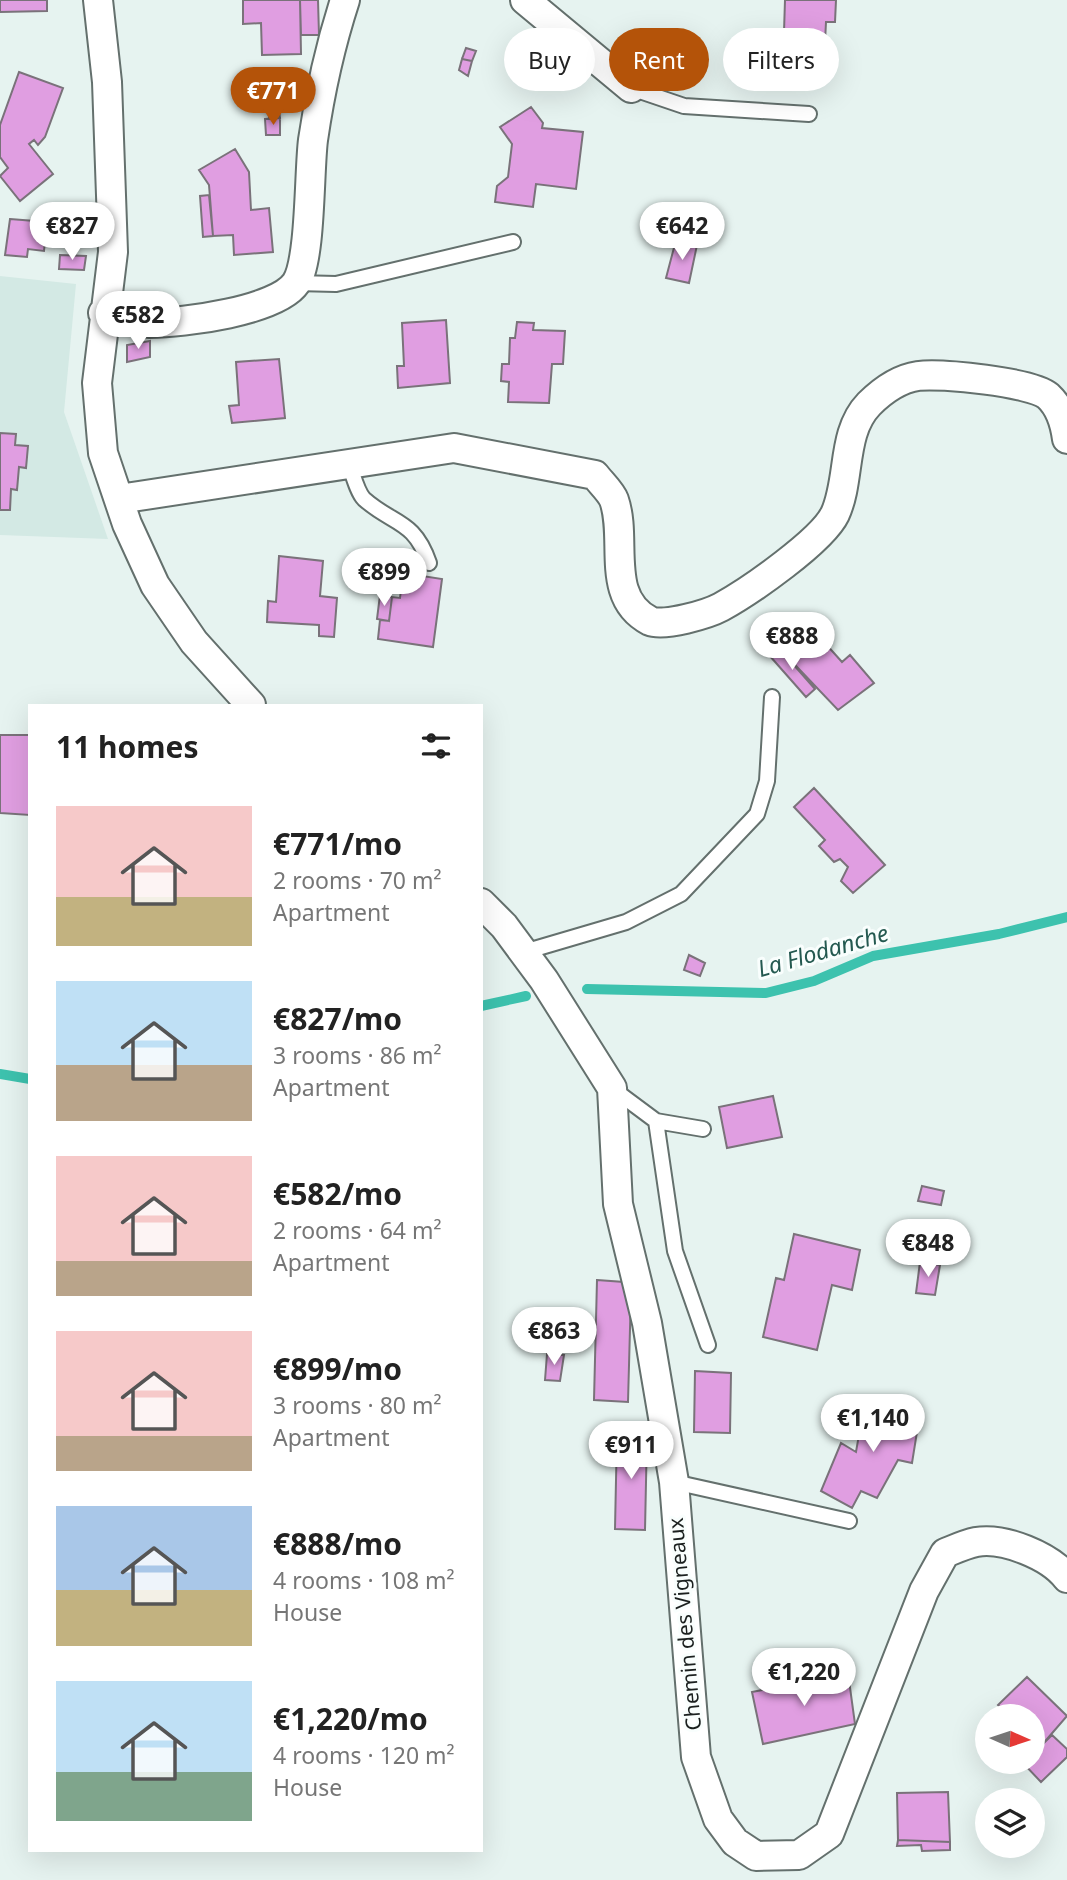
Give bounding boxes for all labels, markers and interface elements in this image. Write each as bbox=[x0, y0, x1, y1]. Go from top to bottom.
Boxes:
chip: Buy bbox=[504, 28, 595, 91]
chip: Rent bbox=[609, 28, 709, 91]
chip: Filters bbox=[723, 28, 839, 91]
pin: €771 bbox=[232, 68, 314, 127]
text: €771 bbox=[247, 74, 299, 106]
pin: €827 bbox=[31, 202, 113, 262]
pin: €642 bbox=[641, 202, 723, 262]
text: €827 bbox=[46, 209, 98, 241]
text: €642 bbox=[656, 209, 708, 241]
pin: €582 bbox=[97, 292, 179, 351]
text: €582 bbox=[112, 298, 164, 330]
pin: €899 bbox=[343, 548, 425, 608]
text: €899 bbox=[358, 555, 410, 587]
pin: €888 bbox=[751, 612, 833, 672]
text: €888 bbox=[766, 619, 818, 651]
text: 11 homes bbox=[56, 726, 199, 767]
icon: filters bbox=[417, 727, 455, 765]
text: €771/mo bbox=[273, 823, 402, 864]
icon: home bbox=[112, 834, 196, 918]
text: 2 rooms · 70 m² bbox=[273, 864, 442, 896]
text: Apartment bbox=[273, 896, 390, 928]
water label: La Flodanche bbox=[754, 916, 892, 984]
text: €827/mo bbox=[273, 998, 402, 1039]
icon: home bbox=[112, 1009, 196, 1093]
text: 3 rooms · 86 m² bbox=[273, 1039, 442, 1071]
text: Apartment bbox=[273, 1071, 390, 1103]
text: €582/mo bbox=[273, 1173, 402, 1214]
icon: home bbox=[112, 1184, 196, 1268]
text: 2 rooms · 64 m² bbox=[273, 1214, 442, 1246]
pin: €848 bbox=[887, 1220, 969, 1279]
text: €848 bbox=[902, 1226, 954, 1258]
text: Apartment bbox=[273, 1246, 390, 1278]
pin: €863 bbox=[513, 1308, 595, 1367]
text: €863 bbox=[528, 1314, 580, 1346]
text: €899/mo bbox=[273, 1348, 402, 1389]
icon: home bbox=[112, 1359, 196, 1443]
text: 3 rooms · 80 m² bbox=[273, 1389, 442, 1421]
pin: €1,140 bbox=[816, 1394, 930, 1454]
text: €1,140 bbox=[837, 1401, 909, 1433]
text: Apartment bbox=[273, 1421, 390, 1453]
pin: €911 bbox=[590, 1422, 672, 1481]
text: €911 bbox=[605, 1428, 657, 1460]
street label: Chemin des Vigneaux bbox=[661, 1517, 707, 1732]
text: €888/mo bbox=[273, 1523, 402, 1564]
icon: home bbox=[112, 1534, 196, 1618]
text: 4 rooms · 108 m² bbox=[273, 1564, 455, 1596]
text: House bbox=[273, 1596, 342, 1628]
pin: €1,220 bbox=[747, 1648, 861, 1708]
text: €1,220 bbox=[768, 1655, 840, 1687]
text: €1,220/mo bbox=[273, 1698, 428, 1739]
north arrow bbox=[975, 1704, 1045, 1774]
map controls bbox=[975, 1704, 1045, 1858]
icon: home bbox=[112, 1709, 196, 1793]
text: 4 rooms · 120 m² bbox=[273, 1739, 455, 1771]
text: House bbox=[273, 1771, 342, 1803]
button: layers bbox=[975, 1788, 1045, 1858]

